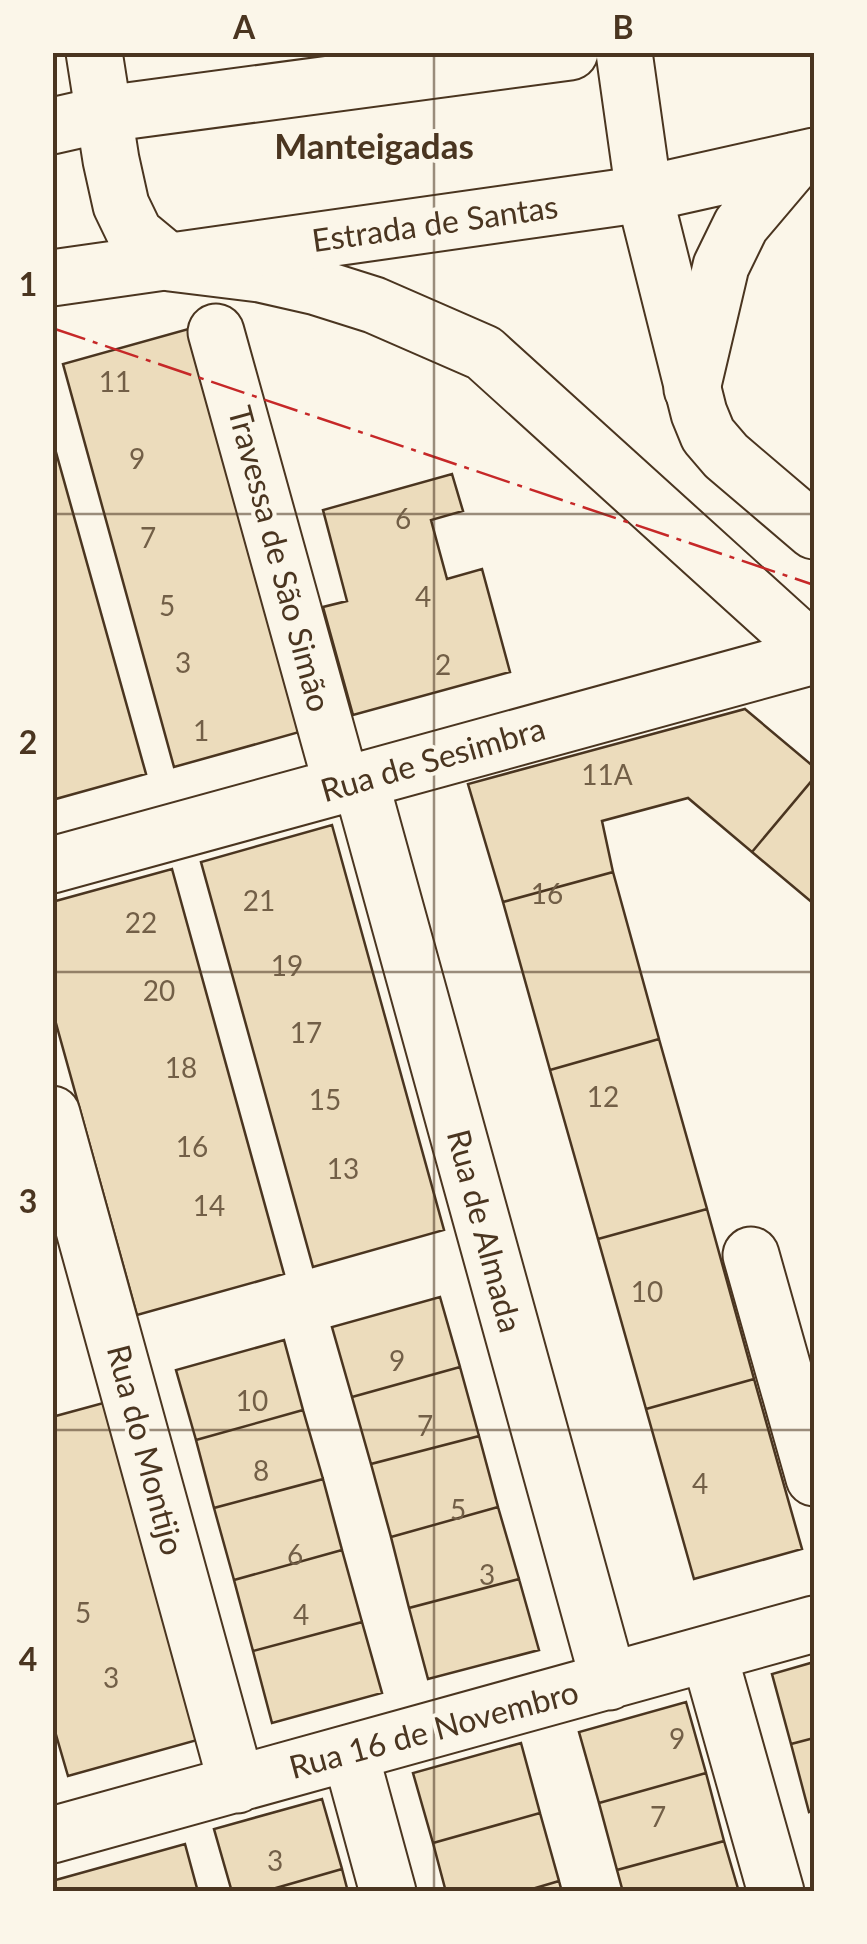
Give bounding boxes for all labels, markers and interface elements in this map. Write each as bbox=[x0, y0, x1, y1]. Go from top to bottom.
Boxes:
text: A bbox=[232, 7, 256, 46]
text: B bbox=[612, 7, 634, 46]
district label: Manteigadas bbox=[274, 124, 474, 166]
street label: Estrada de Santas bbox=[309, 186, 560, 259]
text: 1 bbox=[19, 264, 37, 303]
house number: 11 bbox=[99, 364, 131, 398]
street label: Travessa de São Simão bbox=[221, 402, 340, 716]
house number: 9 bbox=[129, 441, 145, 475]
house number: 6 bbox=[395, 501, 411, 535]
house number: 7 bbox=[140, 520, 156, 554]
house number: 4 bbox=[415, 579, 431, 613]
house number: 5 bbox=[159, 588, 175, 622]
house number: 3 bbox=[175, 645, 191, 679]
house number: 2 bbox=[435, 647, 451, 681]
street label: Rua de Sesimbra bbox=[316, 708, 549, 809]
house number: 1 bbox=[193, 713, 209, 747]
text: 2 bbox=[19, 722, 37, 761]
house number: 11A bbox=[581, 757, 633, 791]
house number: 16 bbox=[531, 876, 563, 910]
house number: 21 bbox=[243, 883, 275, 917]
house number: 22 bbox=[125, 905, 157, 939]
house number: 19 bbox=[271, 948, 303, 982]
house number: 20 bbox=[143, 973, 175, 1007]
house number: 17 bbox=[290, 1015, 322, 1049]
house number: 18 bbox=[165, 1050, 197, 1084]
house number: 12 bbox=[587, 1079, 619, 1113]
house number: 15 bbox=[309, 1082, 341, 1116]
street label: Rua de Almada bbox=[440, 1125, 531, 1336]
house number: 16 bbox=[176, 1129, 208, 1163]
house number: 13 bbox=[327, 1151, 359, 1185]
text: 3 bbox=[19, 1181, 37, 1220]
house number: 14 bbox=[193, 1188, 225, 1222]
house number: 10 bbox=[631, 1274, 663, 1308]
street label: Rua do Montijo bbox=[100, 1340, 193, 1559]
house number: 9 bbox=[389, 1343, 405, 1377]
house number: 10 bbox=[236, 1383, 268, 1417]
house number: 7 bbox=[417, 1408, 433, 1442]
house number: 8 bbox=[253, 1453, 269, 1487]
house number: 4 bbox=[692, 1466, 708, 1500]
house number: 5 bbox=[450, 1492, 466, 1526]
house number: 6 bbox=[287, 1537, 303, 1571]
house number: 3 bbox=[479, 1557, 495, 1591]
house number: 5 bbox=[75, 1595, 91, 1629]
house number: 4 bbox=[293, 1597, 309, 1631]
text: 4 bbox=[19, 1639, 37, 1678]
house number: 3 bbox=[103, 1660, 119, 1694]
street label: Rua 16 de Novembro bbox=[285, 1671, 582, 1786]
house number: 9 bbox=[669, 1721, 685, 1755]
house number: 7 bbox=[650, 1799, 666, 1833]
house number: 3 bbox=[267, 1843, 283, 1877]

